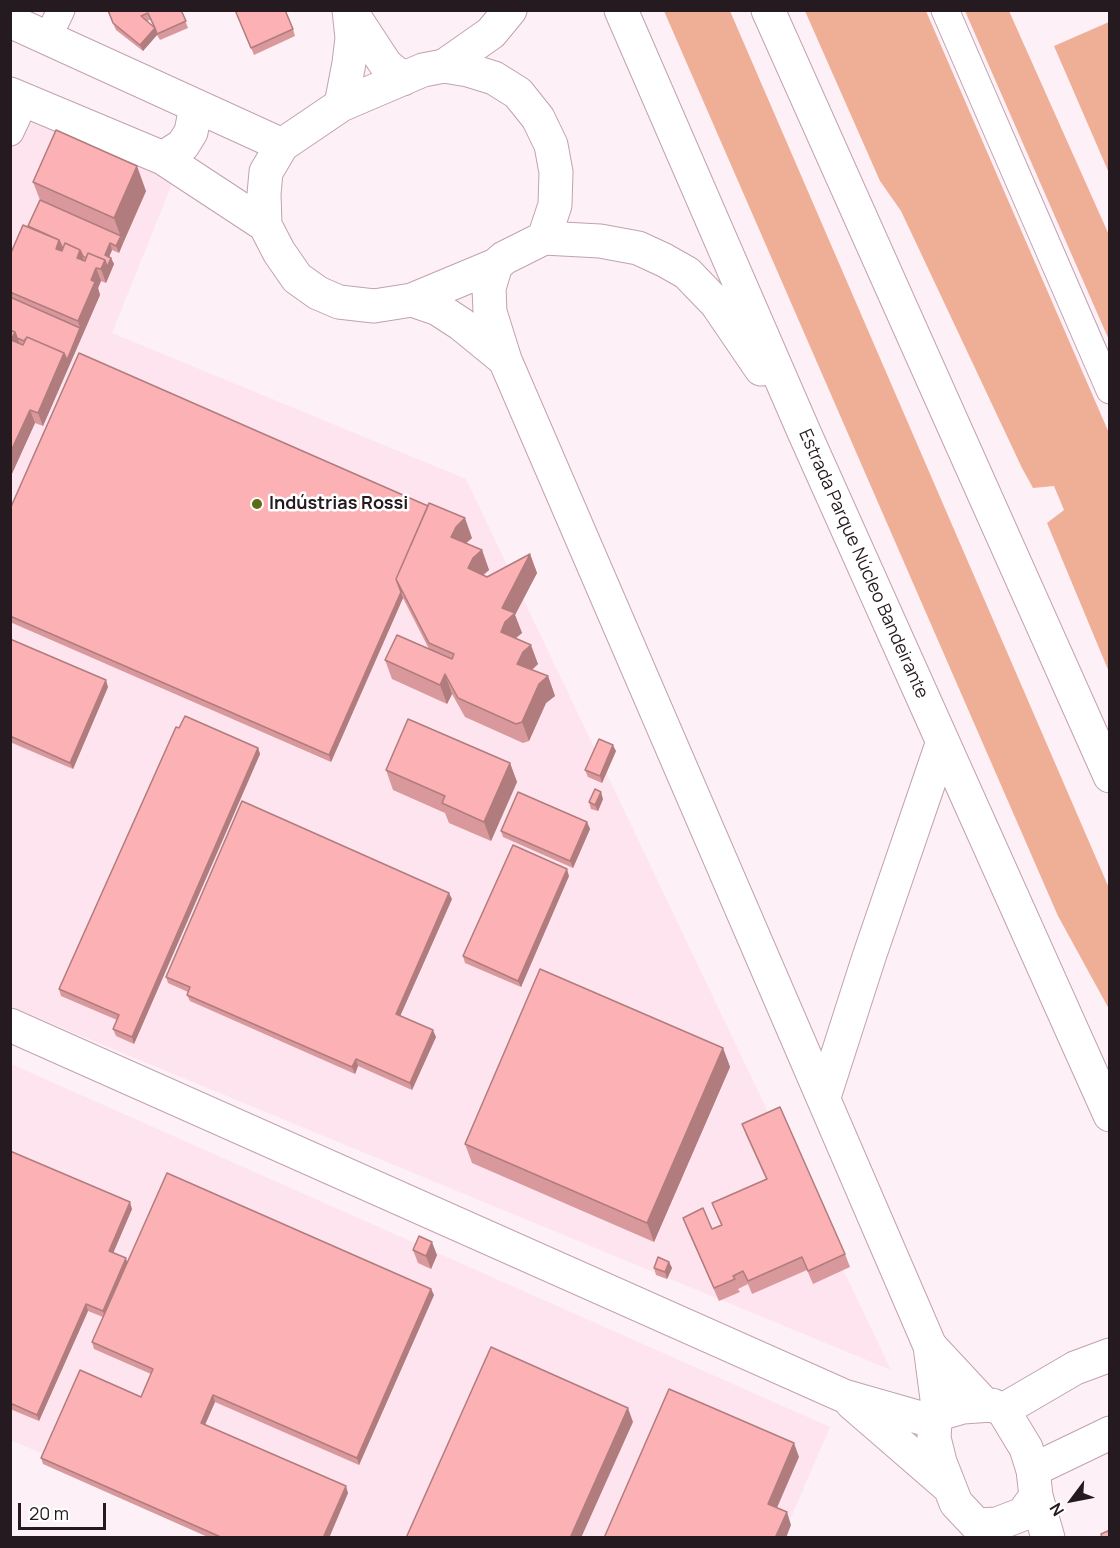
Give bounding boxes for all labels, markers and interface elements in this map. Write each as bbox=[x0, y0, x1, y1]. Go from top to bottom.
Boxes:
street label: Estrada Parque Núcleo Bandeirante bbox=[794, 426, 932, 702]
place label: Indústrias Rossi bbox=[269, 493, 408, 515]
marker: Indústrias Rossi bbox=[250, 497, 264, 511]
north arrow bbox=[1042, 1470, 1102, 1530]
scale bar bbox=[21, 1491, 110, 1529]
text: N bbox=[1044, 1499, 1069, 1520]
text: 20 m bbox=[29, 1501, 69, 1525]

